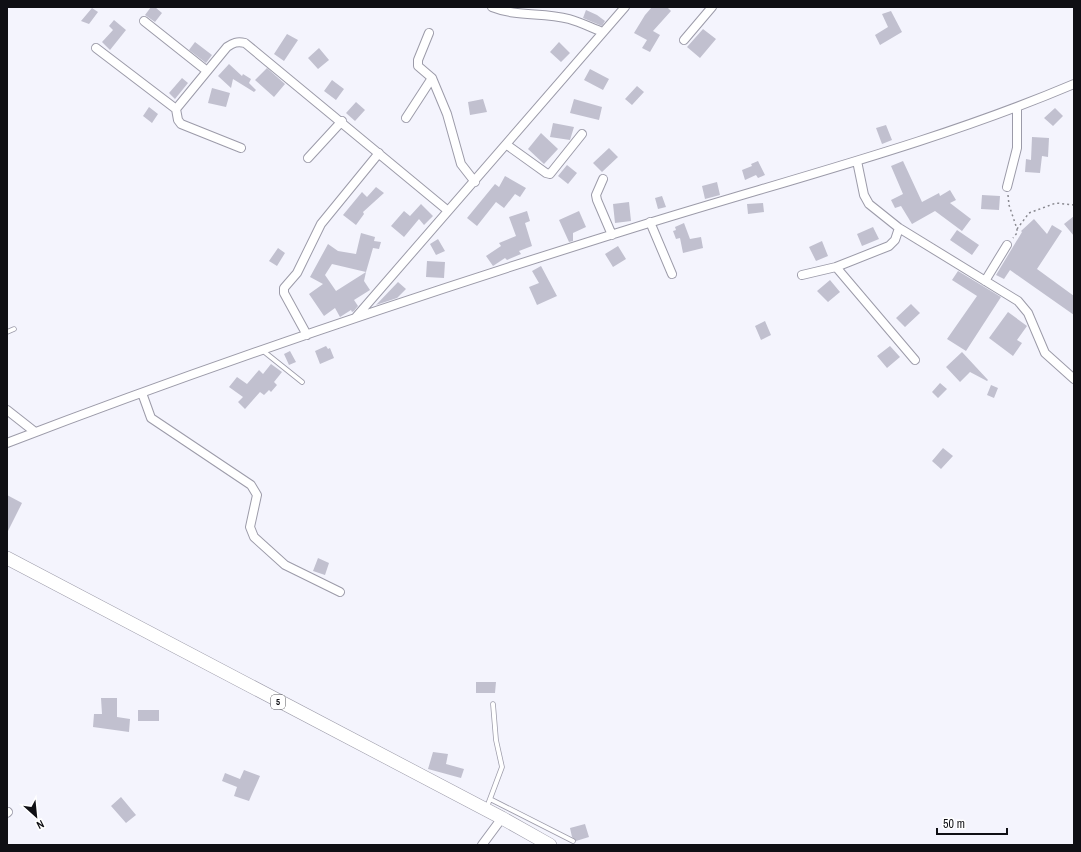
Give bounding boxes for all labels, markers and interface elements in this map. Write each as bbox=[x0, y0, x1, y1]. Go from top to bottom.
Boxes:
road number: 5 bbox=[271, 695, 285, 709]
north arrow bbox=[16, 796, 56, 836]
scale bar bbox=[937, 810, 1007, 836]
text: 50 m bbox=[943, 816, 965, 832]
text: N bbox=[34, 817, 47, 833]

